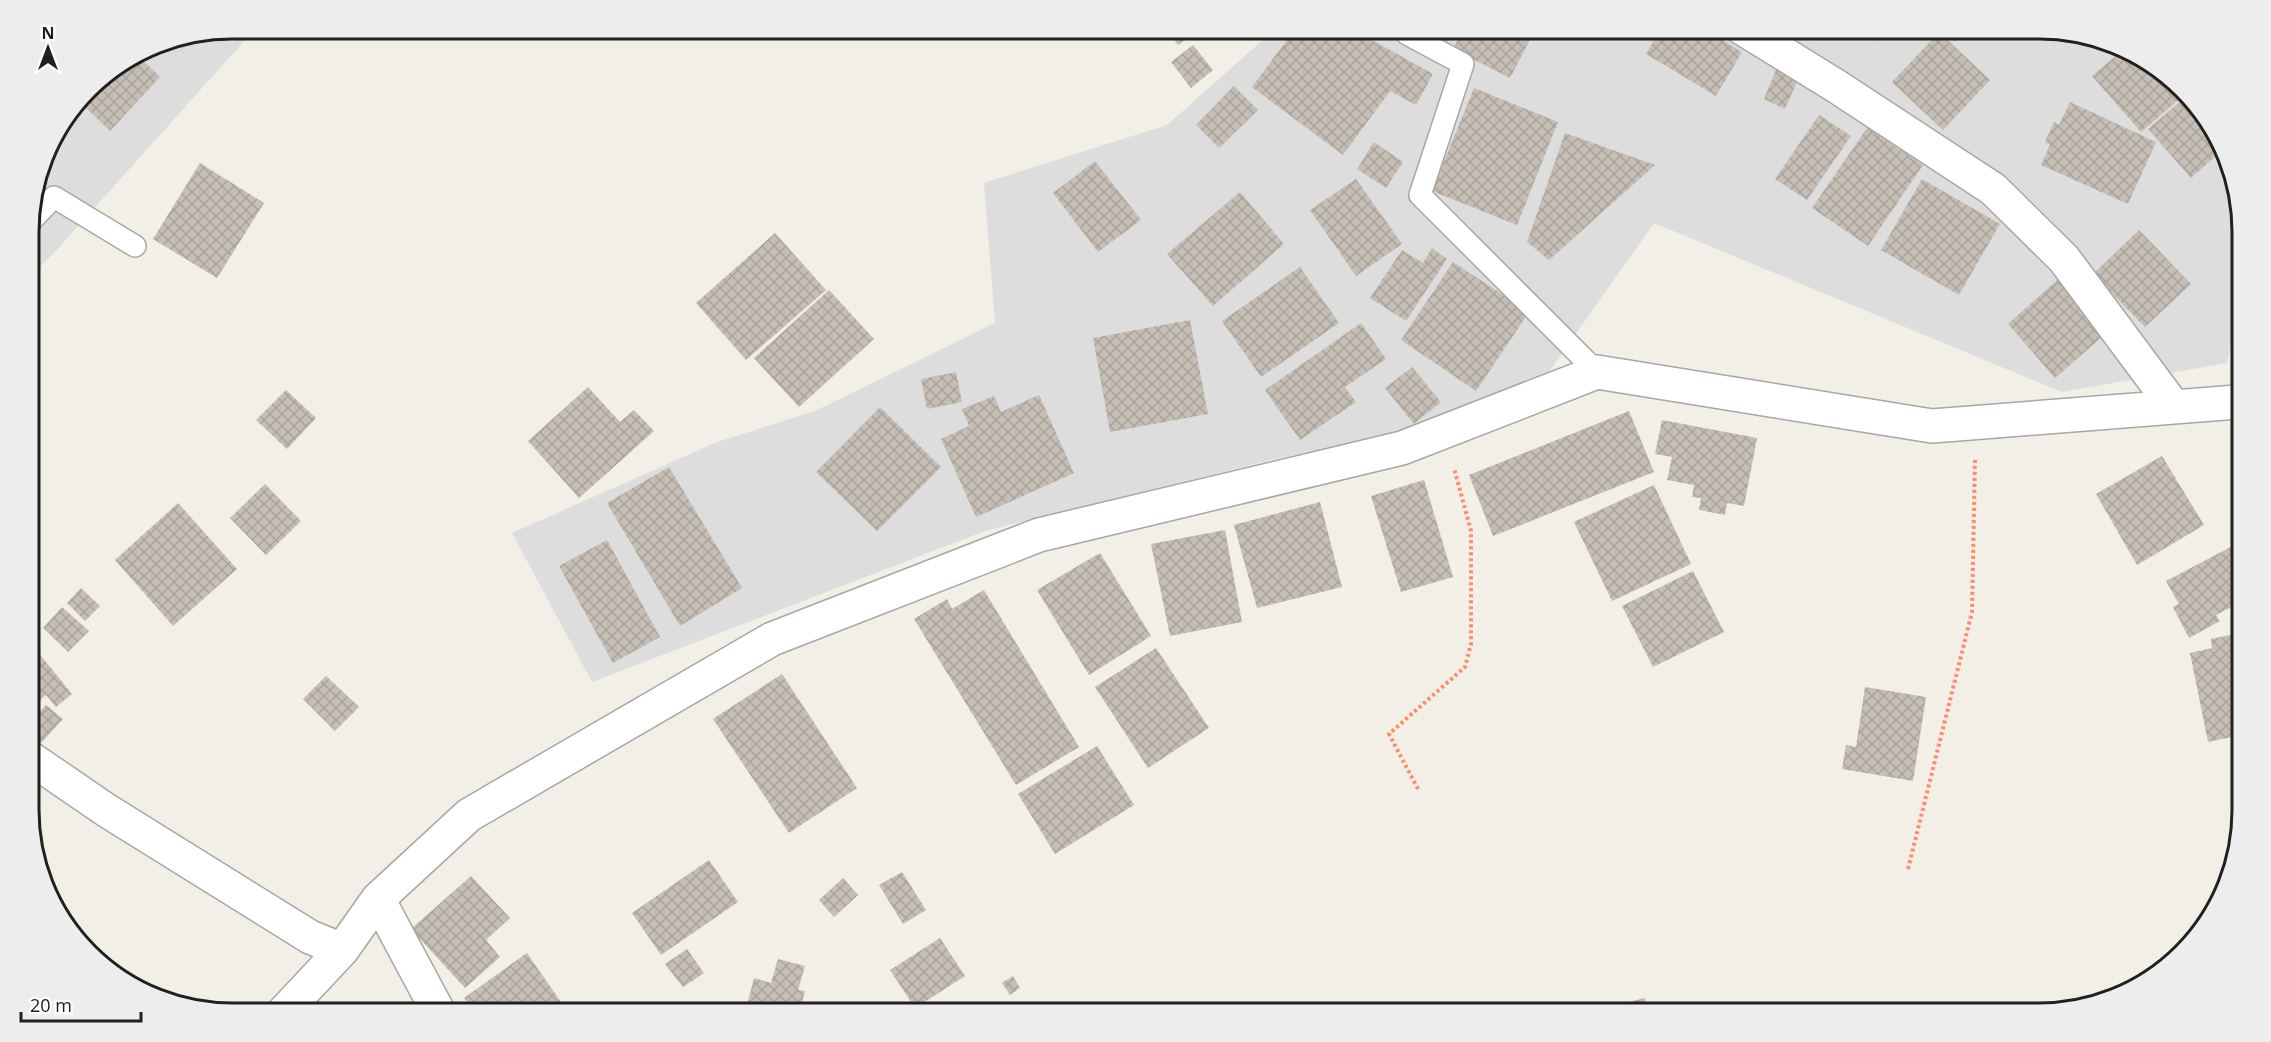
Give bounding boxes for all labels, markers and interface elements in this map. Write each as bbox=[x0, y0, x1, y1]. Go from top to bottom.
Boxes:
north arrow bbox=[18, 18, 78, 78]
text: N bbox=[41, 22, 55, 44]
scale bar bbox=[21, 985, 141, 1023]
text: 20 m bbox=[30, 993, 72, 1017]

